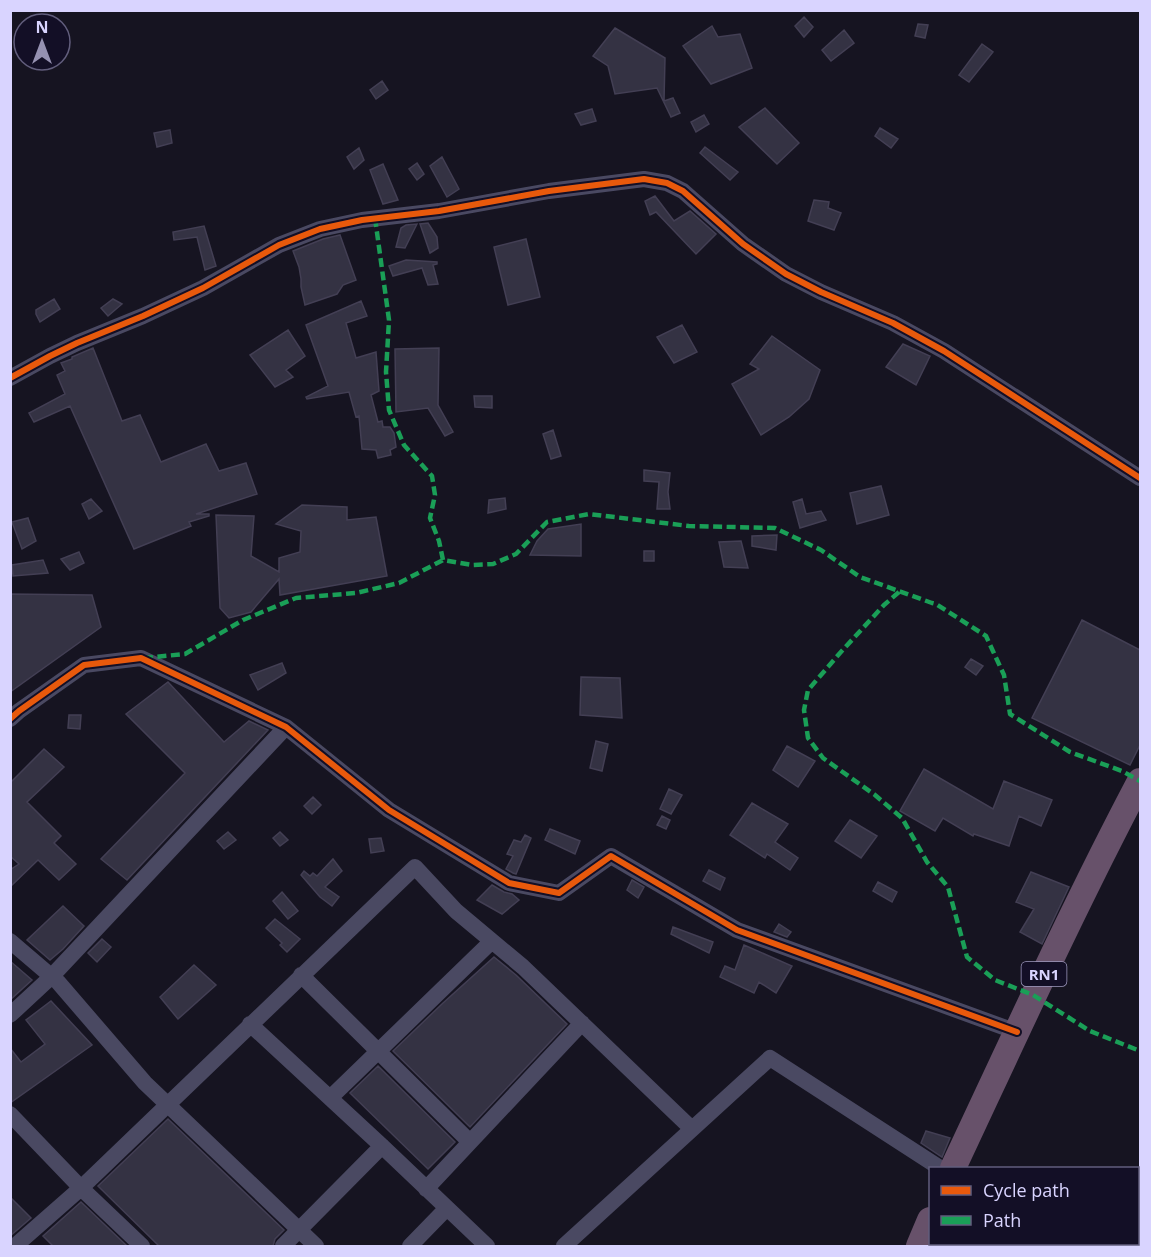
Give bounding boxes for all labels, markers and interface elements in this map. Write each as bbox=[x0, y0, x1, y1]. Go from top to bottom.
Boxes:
north arrow bbox=[12, 12, 72, 72]
text: N bbox=[35, 16, 49, 38]
road number: RN1 bbox=[1022, 962, 1066, 986]
legend bbox=[929, 1167, 1139, 1245]
text: Cycle path bbox=[983, 1178, 1070, 1202]
text: Path bbox=[983, 1208, 1021, 1232]

